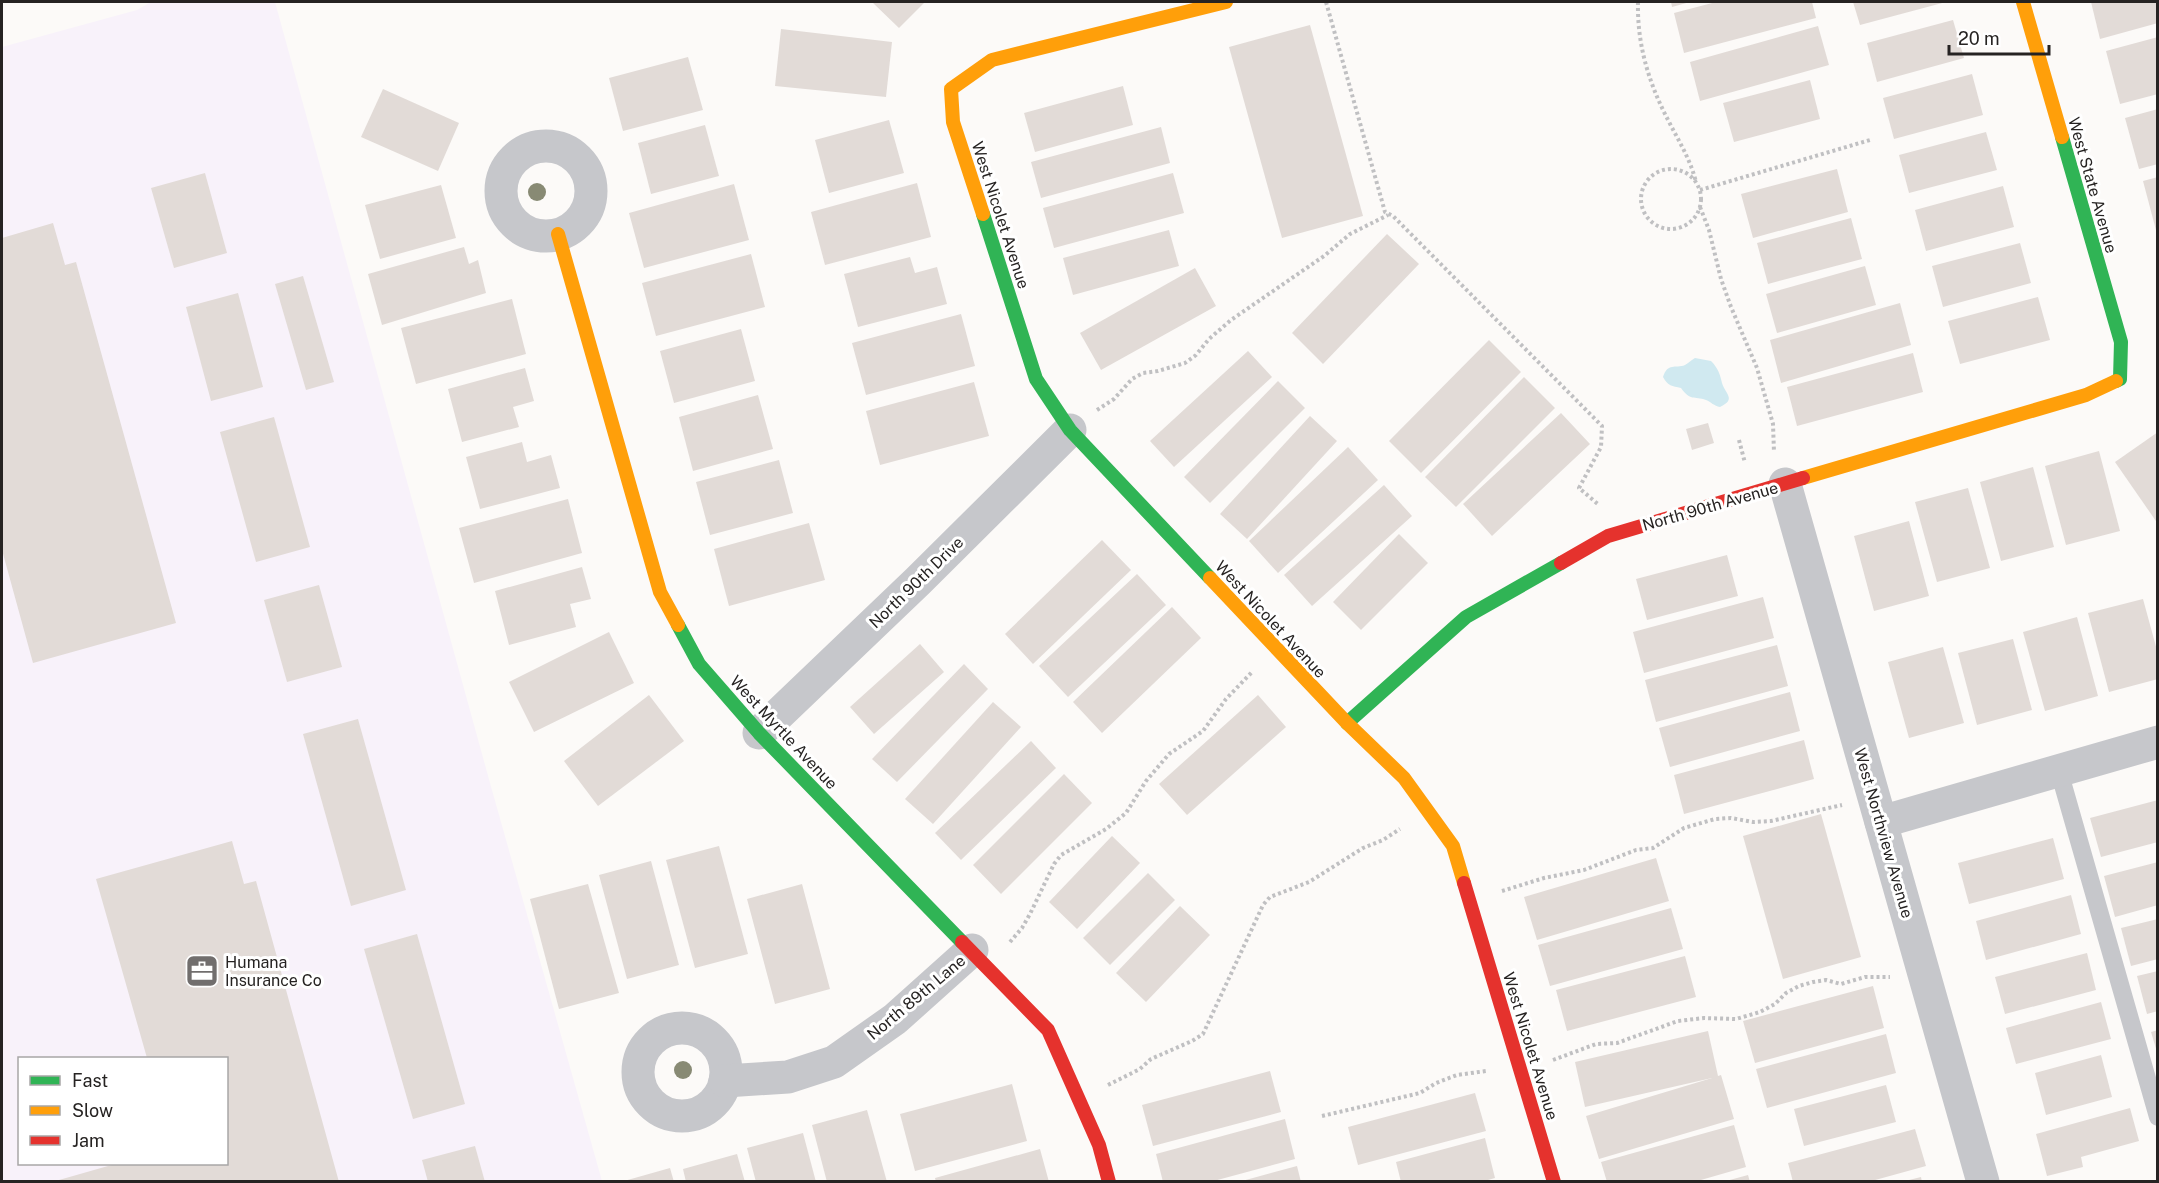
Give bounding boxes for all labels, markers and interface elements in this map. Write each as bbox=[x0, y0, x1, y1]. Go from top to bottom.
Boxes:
scale bar bbox=[1949, 18, 2050, 56]
text: 20 m bbox=[1958, 28, 2000, 49]
street label: West State Avenue bbox=[2064, 115, 2121, 255]
street label: West Nicolet Avenue bbox=[968, 139, 1033, 291]
street label: North 90th Avenue bbox=[1640, 478, 1780, 535]
street label: North 90th Drive bbox=[865, 533, 967, 632]
street label: West Nicolet Avenue bbox=[1211, 557, 1330, 682]
street label: West Myrtle Avenue bbox=[726, 671, 841, 793]
street label: West Northview Avenue bbox=[1850, 746, 1917, 920]
street label: North 89th Lane bbox=[863, 951, 969, 1044]
office icon: Humana Insurance Co bbox=[184, 953, 220, 989]
place label: Humana Insurance Co bbox=[225, 953, 322, 990]
street label: West Nicolet Avenue bbox=[1499, 970, 1562, 1122]
legend bbox=[18, 1057, 228, 1165]
text: Fast bbox=[72, 1070, 108, 1091]
text: Slow bbox=[72, 1100, 113, 1121]
text: Jam bbox=[72, 1130, 105, 1151]

